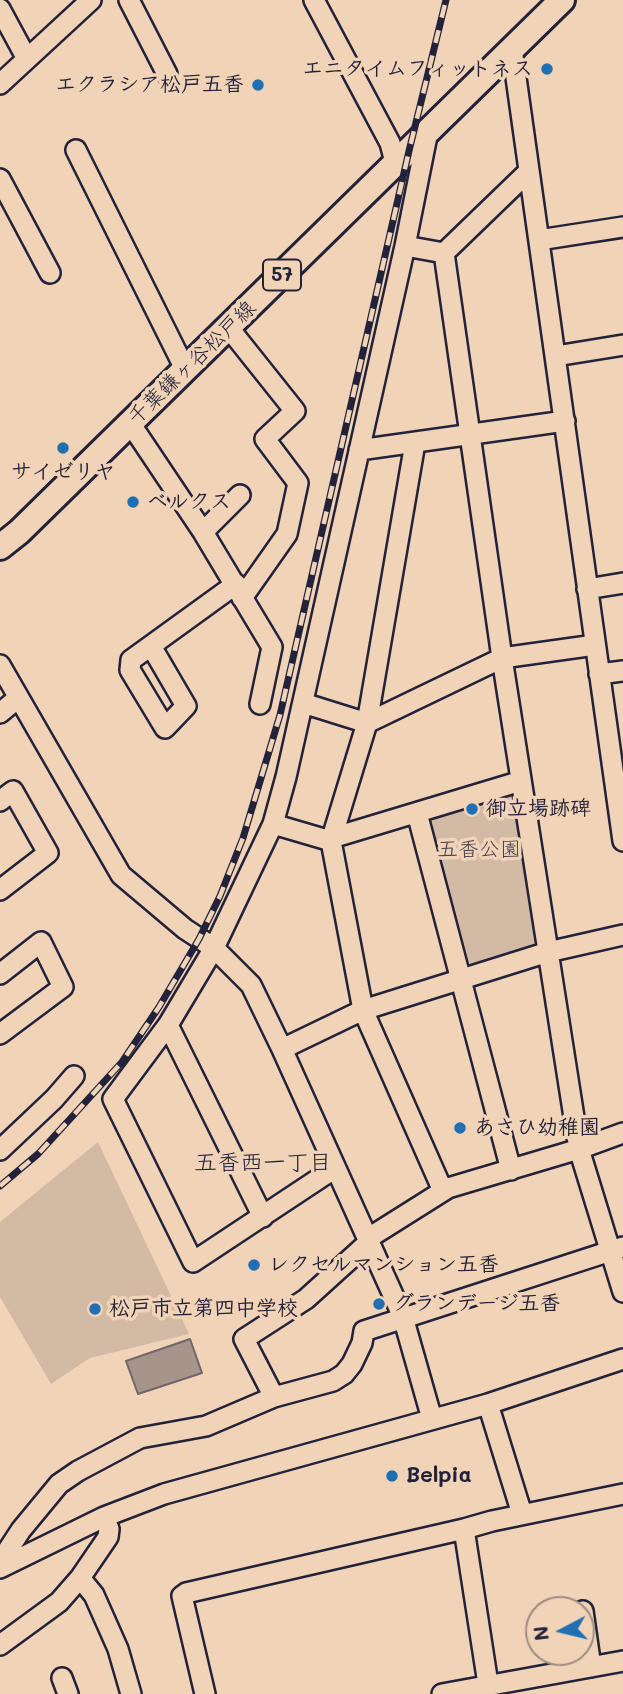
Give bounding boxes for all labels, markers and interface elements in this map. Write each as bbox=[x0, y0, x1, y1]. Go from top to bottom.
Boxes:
place label: エニタイムフィットネス bbox=[302, 56, 533, 82]
marker: エニタイムフィットネス bbox=[539, 61, 555, 77]
place label: エクラシア松戸五香 bbox=[55, 72, 244, 98]
marker: エクラシア松戸五香 bbox=[250, 77, 266, 93]
road number: 57 bbox=[263, 260, 301, 290]
street label: 千葉鎌ヶ谷松戸線 bbox=[123, 296, 261, 430]
marker: サイゼリヤ bbox=[55, 440, 71, 456]
place label: サイゼリヤ bbox=[11, 459, 115, 485]
place label: ベルクス bbox=[147, 489, 231, 515]
marker: ベルクス bbox=[125, 494, 141, 510]
place label: 御立場跡碑 bbox=[486, 796, 591, 822]
marker: 御立場跡碑 bbox=[464, 801, 480, 817]
park label: 五香公園 bbox=[437, 837, 521, 863]
place label: あさひ幼稚園 bbox=[474, 1115, 600, 1141]
marker: あさひ幼稚園 bbox=[452, 1120, 468, 1136]
district label: 五香西一丁目 bbox=[194, 1149, 332, 1177]
place label: レクセルマンション五香 bbox=[268, 1252, 499, 1278]
marker: レクセルマンション五香 bbox=[246, 1257, 262, 1273]
place label: グランデージ五香 bbox=[393, 1291, 561, 1317]
place label: 松戸市立第四中学校 bbox=[109, 1296, 298, 1322]
marker: グランデージ五香 bbox=[371, 1296, 387, 1312]
marker: 松戸市立第四中学校 bbox=[87, 1301, 103, 1317]
place label: Belpia bbox=[406, 1463, 472, 1489]
marker: Belpia bbox=[384, 1468, 400, 1484]
north arrow bbox=[525, 1596, 595, 1666]
text: N bbox=[527, 1625, 554, 1642]

